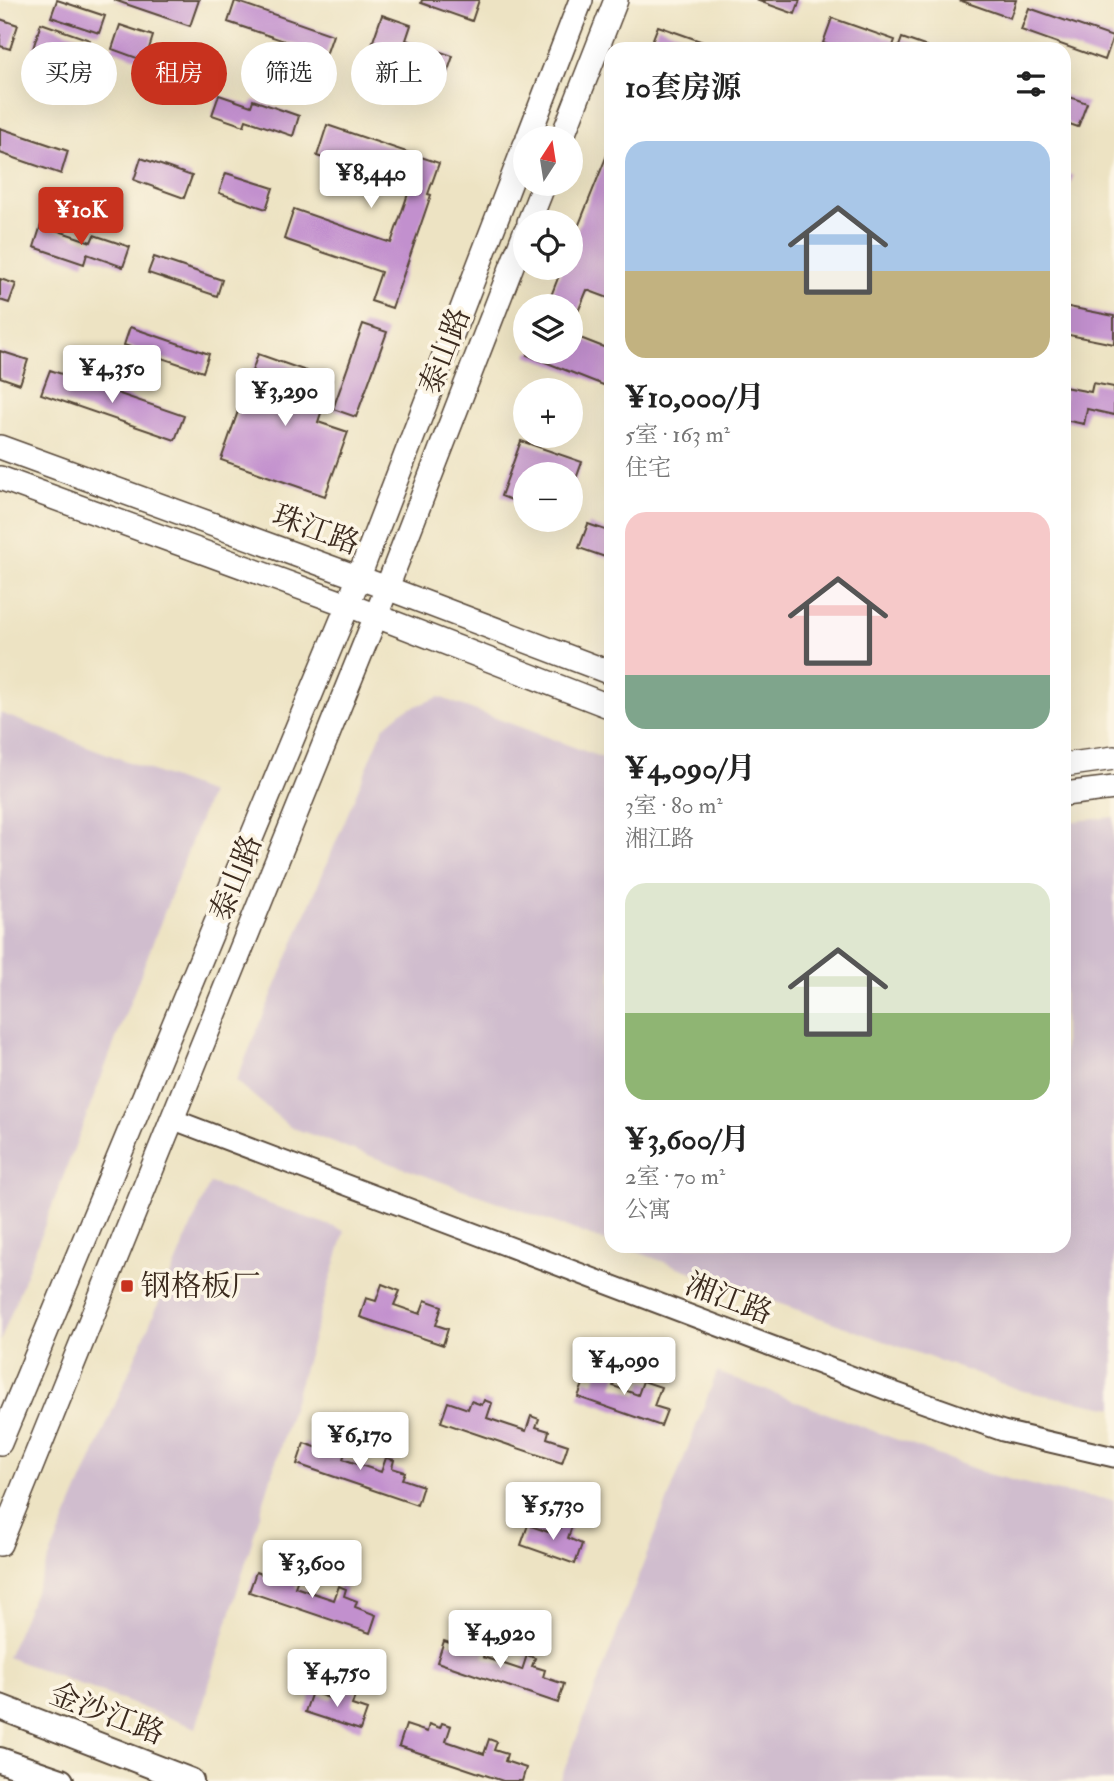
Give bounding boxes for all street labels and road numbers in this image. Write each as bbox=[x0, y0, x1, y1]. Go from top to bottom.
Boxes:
street label: 泰山路 bbox=[412, 302, 478, 400]
street label: 珠江路 bbox=[267, 497, 365, 563]
street label: 泰山路 bbox=[202, 829, 270, 927]
street label: 湘江路 bbox=[680, 1266, 778, 1332]
street label: 金沙江路 bbox=[44, 1675, 170, 1753]

